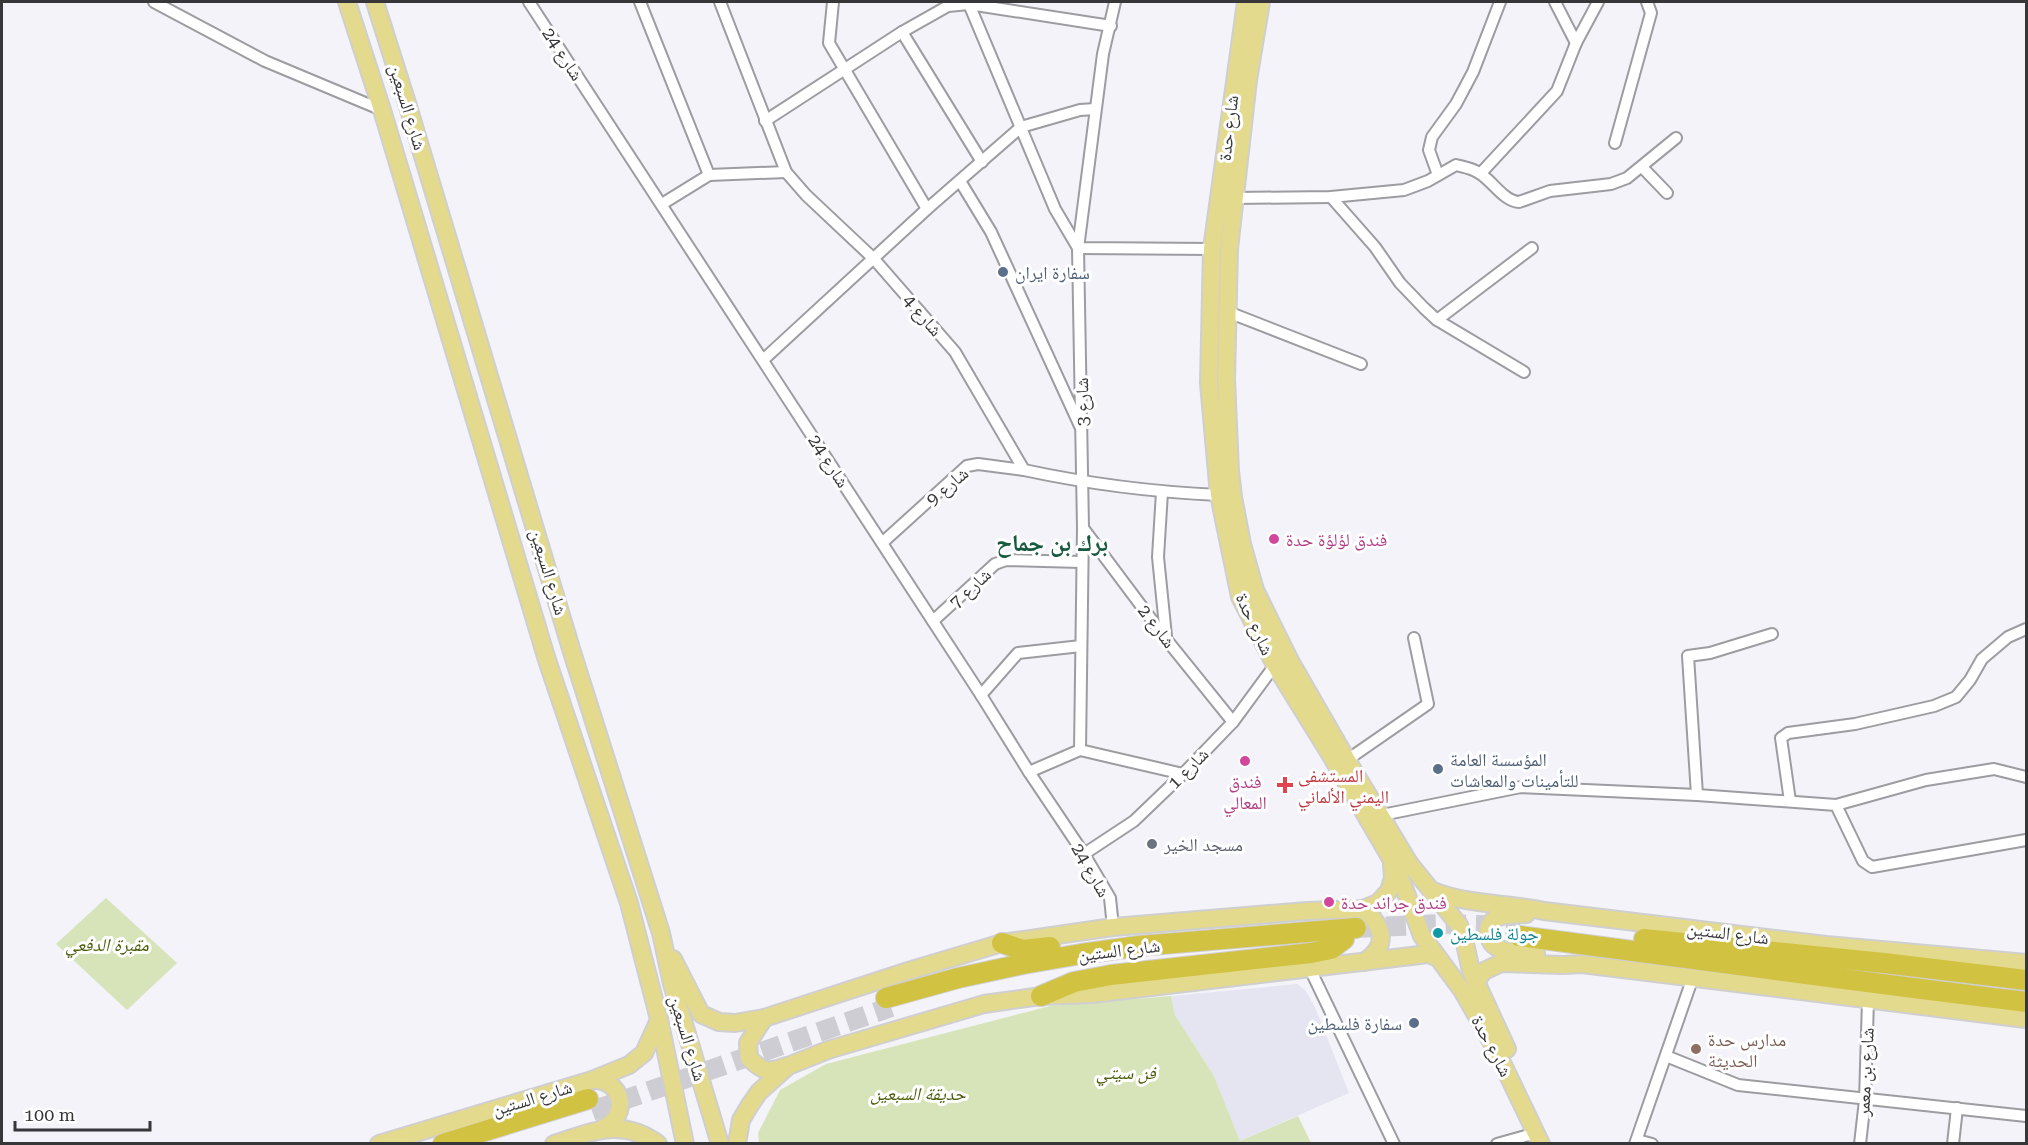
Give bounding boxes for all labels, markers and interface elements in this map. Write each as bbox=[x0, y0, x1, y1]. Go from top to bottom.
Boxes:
street label: شارع 24 bbox=[537, 24, 588, 85]
street label: شارع السبعين bbox=[384, 62, 431, 153]
street label: شارع حدة bbox=[1214, 94, 1243, 162]
place label: سفارة ايران bbox=[1015, 262, 1090, 284]
marker: سفارة ايران bbox=[996, 265, 1010, 279]
street label: شارع 4 bbox=[898, 290, 947, 341]
street label: شارع 3 bbox=[1071, 377, 1094, 427]
street label: شارع 24 bbox=[803, 431, 854, 492]
street label: شارع 9 bbox=[922, 462, 973, 511]
street label: شارع السبعين bbox=[525, 527, 572, 618]
district label: برك بن جماح bbox=[996, 529, 1108, 558]
place label: فندق لؤلؤة حدة bbox=[1286, 529, 1387, 551]
marker: فندق لؤلؤة حدة bbox=[1267, 532, 1281, 546]
street label: شارع 7 bbox=[945, 564, 996, 613]
street label: شارع حدة bbox=[1231, 590, 1278, 659]
street label: شارع 2 bbox=[1133, 600, 1180, 652]
street label: شارع 1 bbox=[1163, 743, 1213, 793]
place label: المؤسسة العامة للتأمينات والمعاشات bbox=[1450, 749, 1578, 791]
marker: فندق المعالي bbox=[1238, 754, 1252, 768]
marker: المؤسسة العامة للتأمينات والمعاشات bbox=[1431, 762, 1445, 776]
place label: المستشفى اليمني الألماني bbox=[1298, 765, 1389, 811]
place label: فندق المعالي bbox=[1223, 771, 1267, 817]
marker: المستشفى اليمني الألماني bbox=[1276, 776, 1294, 794]
place label: مسجد الخير bbox=[1163, 834, 1243, 855]
marker: مسجد الخير bbox=[1145, 837, 1159, 851]
street label: شارع 24 bbox=[1066, 839, 1115, 901]
place label: فندق جراند حدة bbox=[1341, 892, 1447, 914]
marker: فندق جراند حدة bbox=[1322, 895, 1336, 909]
street label: شارع الستين bbox=[1686, 918, 1770, 949]
place label: جولة فلسطين bbox=[1450, 923, 1539, 945]
marker: جولة فلسطين bbox=[1431, 926, 1445, 940]
park label: مقبرة الدفعي bbox=[65, 934, 150, 959]
street label: شارع الستين bbox=[1077, 935, 1161, 966]
street label: شارع السبعين bbox=[664, 993, 711, 1084]
street label: شارع حدة bbox=[1466, 1012, 1517, 1081]
place label: سفارة فلسطين bbox=[1308, 1013, 1402, 1035]
marker: سفارة فلسطين bbox=[1407, 1016, 1421, 1030]
street label: شارع بن معمر bbox=[1852, 1027, 1879, 1118]
place label: مدارس حدة الحديثة bbox=[1708, 1029, 1786, 1071]
marker: مدارس حدة الحديثة bbox=[1689, 1042, 1703, 1056]
park label: فن سيتي bbox=[1096, 1062, 1157, 1087]
street label: شارع الستين bbox=[490, 1076, 575, 1121]
park label: حديقة السبعين bbox=[870, 1083, 966, 1105]
scale bar bbox=[15, 1094, 150, 1132]
text: 100 m bbox=[24, 1104, 75, 1125]

